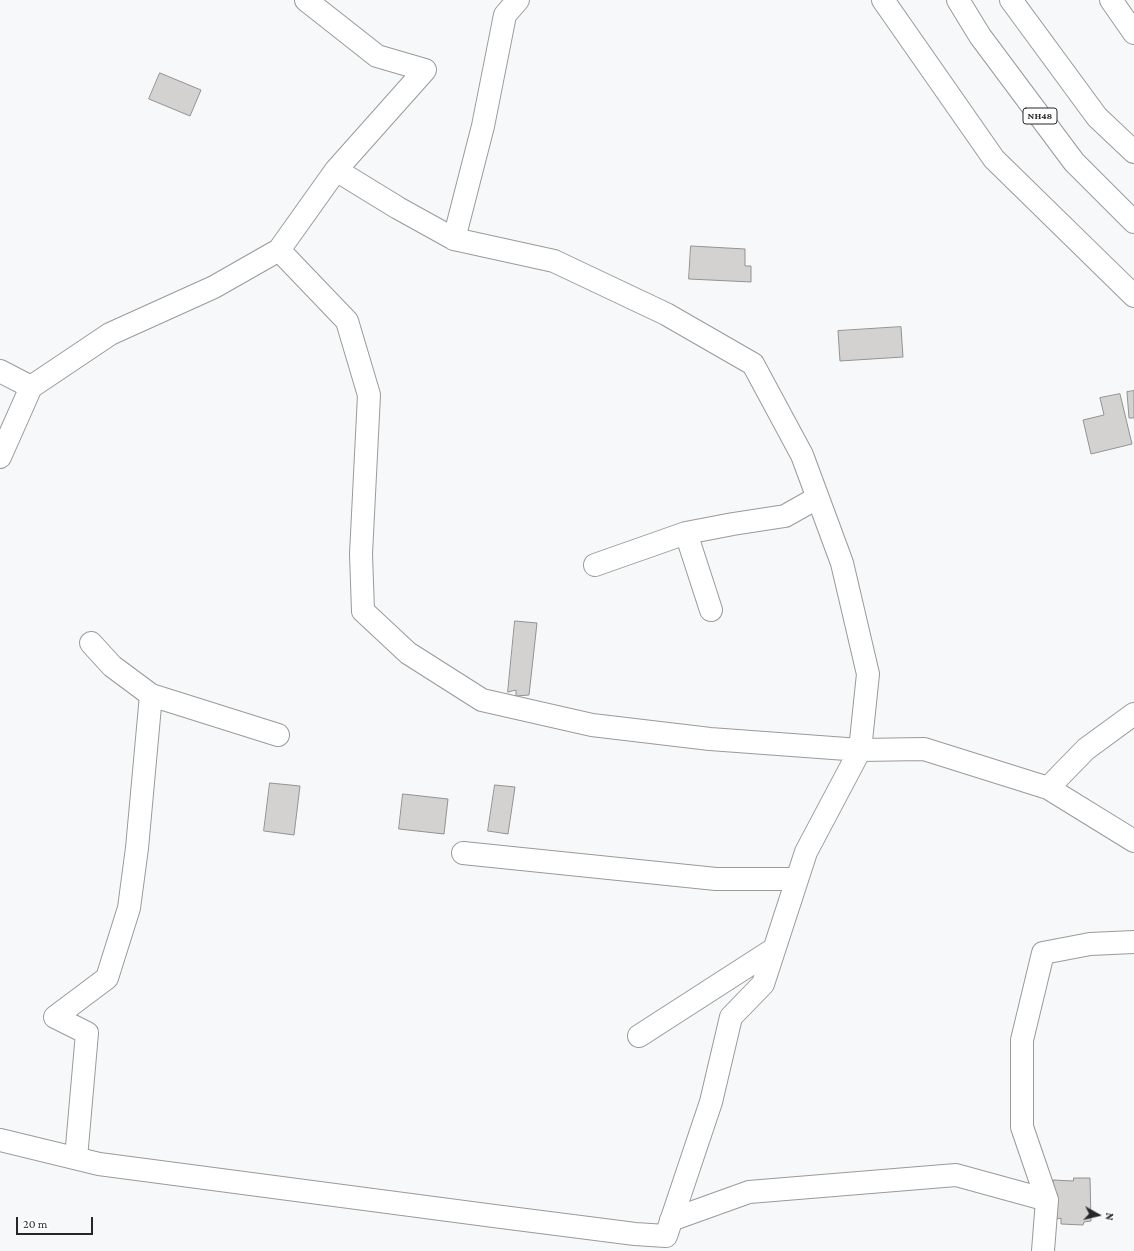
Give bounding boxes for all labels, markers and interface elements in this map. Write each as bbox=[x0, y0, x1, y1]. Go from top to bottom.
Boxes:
road number: NH48 bbox=[1023, 108, 1057, 124]
north arrow bbox=[1078, 1195, 1118, 1235]
scale bar bbox=[18, 1209, 95, 1235]
text: N bbox=[1103, 1212, 1116, 1221]
text: 20 m bbox=[23, 1217, 47, 1231]

